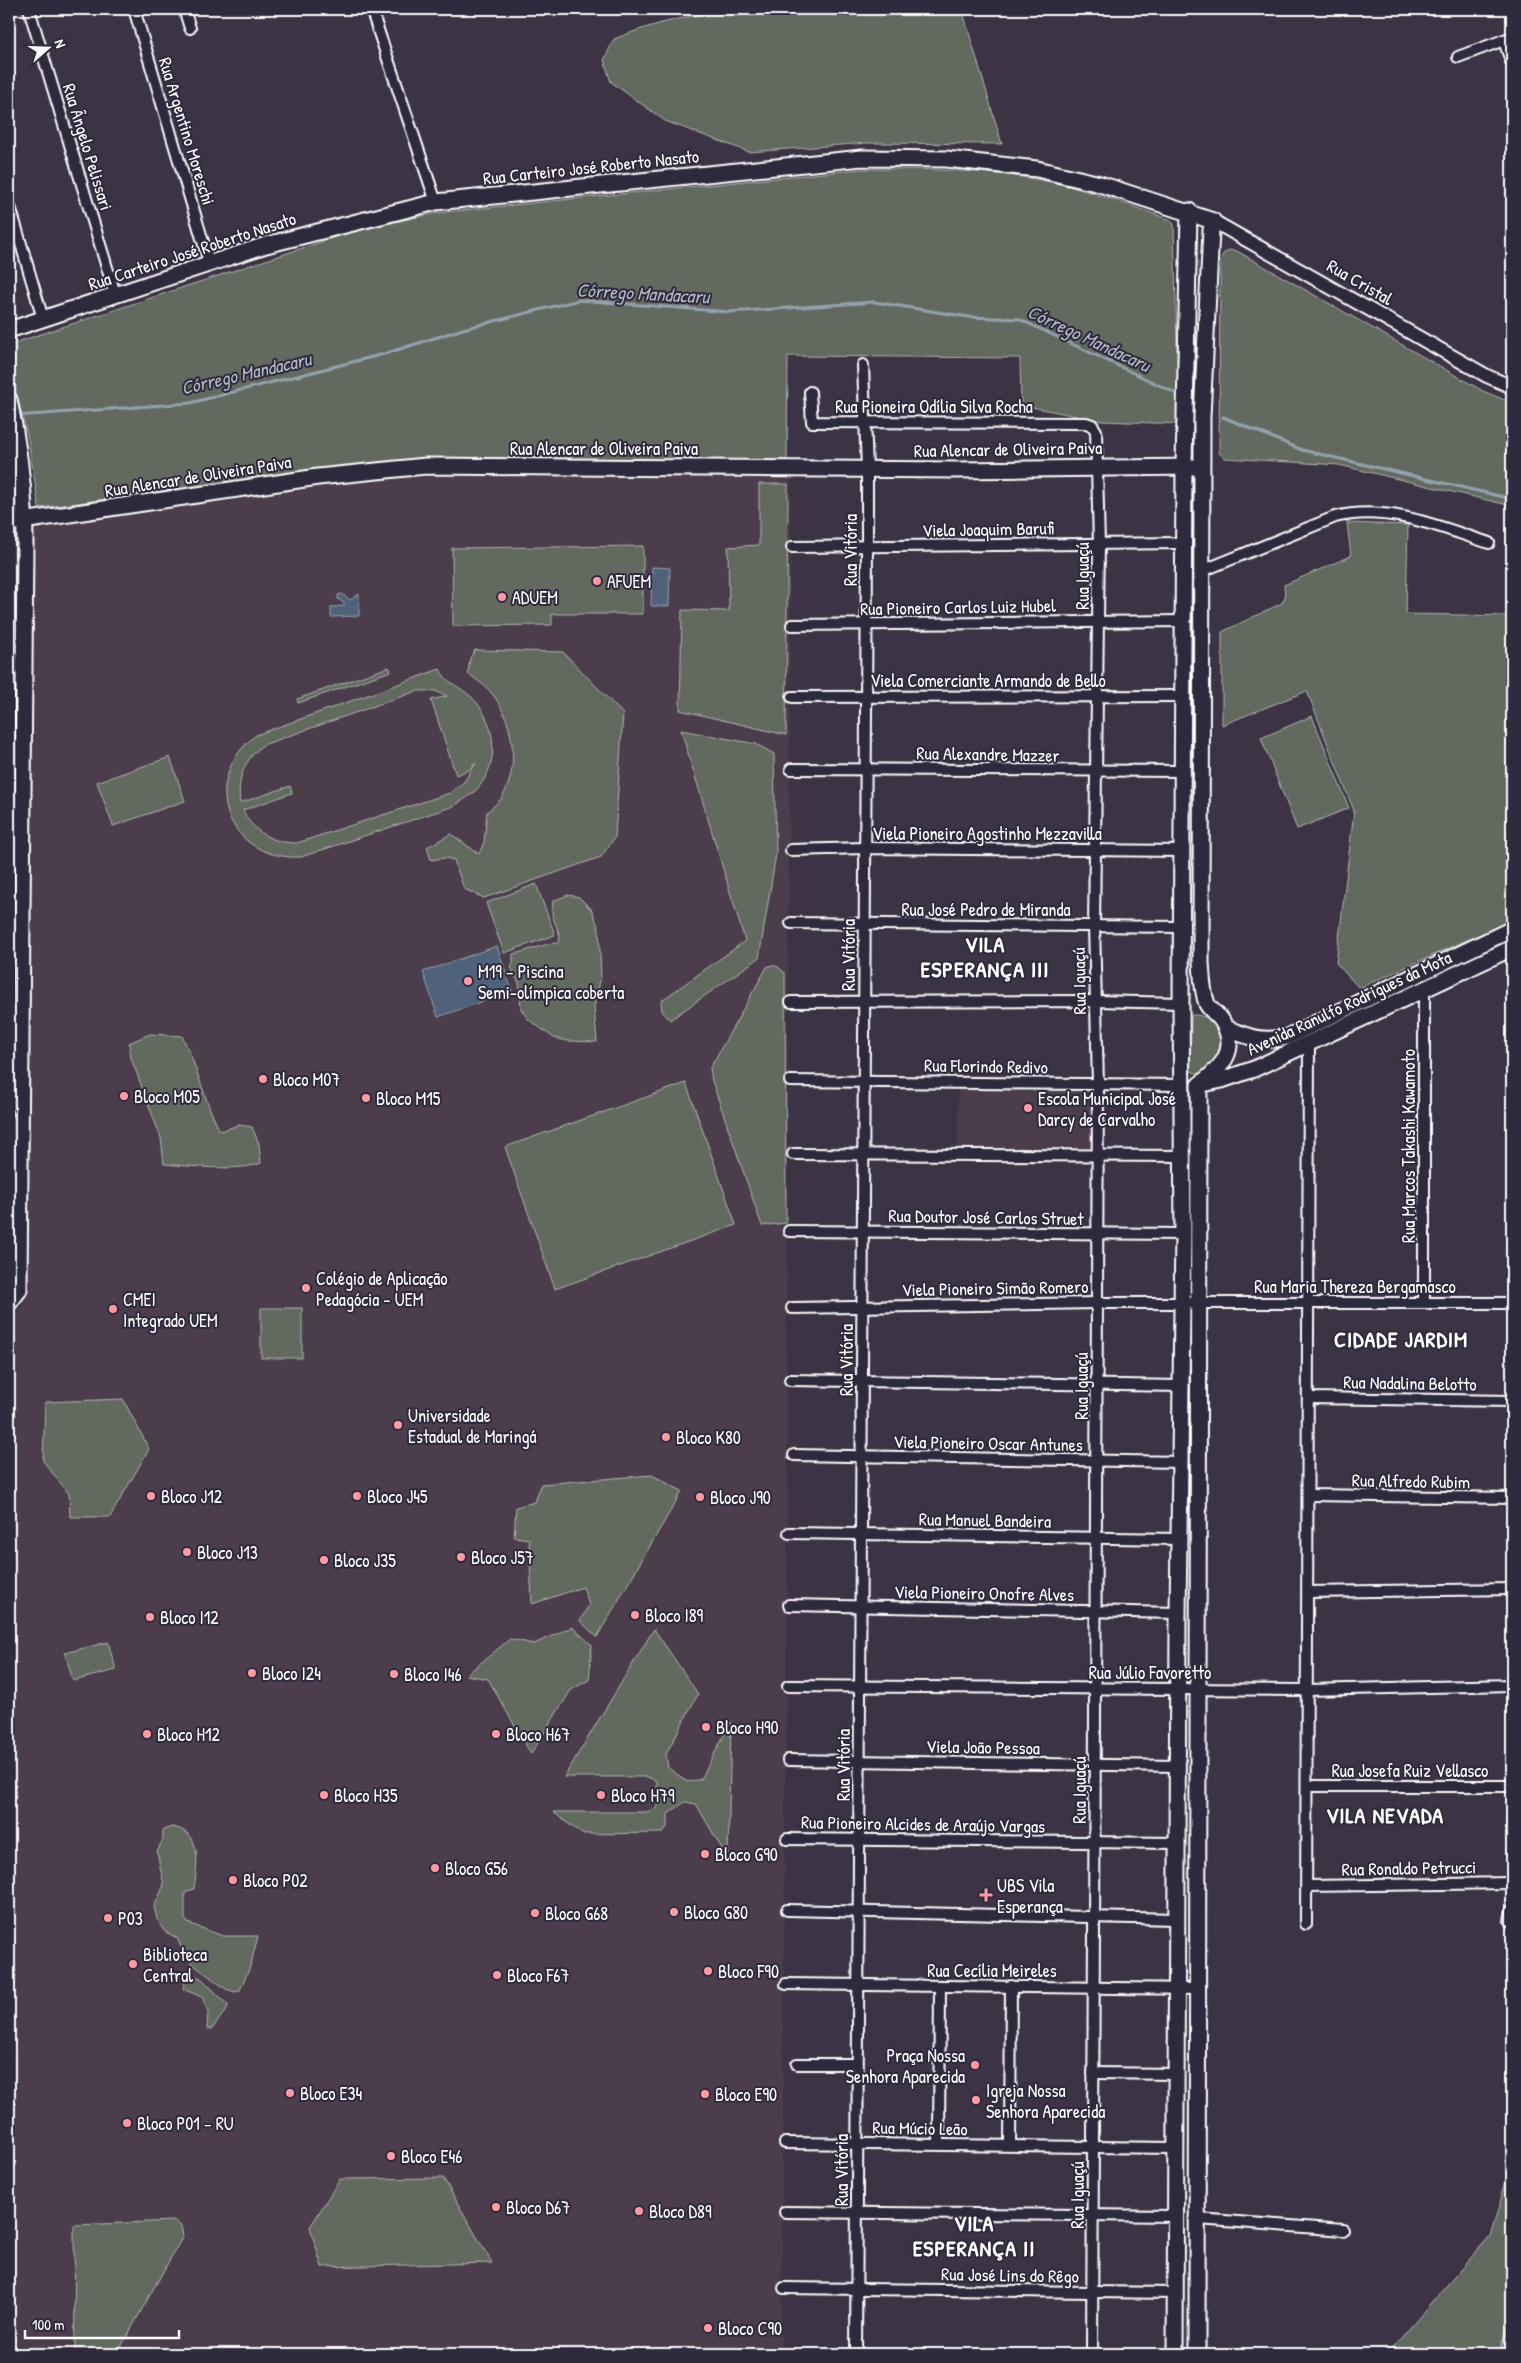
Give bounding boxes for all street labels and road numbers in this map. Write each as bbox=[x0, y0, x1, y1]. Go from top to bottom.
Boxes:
street label: Rua Argentino Moreschi bbox=[153, 54, 221, 208]
street label: Rua Ângelo Pelissari bbox=[57, 81, 119, 213]
street label: Rua Carteiro José Roberto Nasato bbox=[482, 143, 700, 191]
street label: Rua Carteiro José Roberto Nasato bbox=[85, 206, 299, 296]
street label: Rua Cristal bbox=[1322, 253, 1398, 311]
street label: Rua Pioneira Odília Silva Rocha bbox=[835, 394, 1033, 419]
street label: Rua Alencar de Oliveira Paiva bbox=[914, 435, 1102, 463]
street label: Rua Alencar de Oliveira Paiva bbox=[510, 436, 698, 461]
street label: Rua Alencar de Oliveira Paiva bbox=[103, 449, 293, 503]
street label: Rua Vitória bbox=[838, 514, 863, 586]
street label: Viela Joaquim Barufi bbox=[922, 515, 1055, 543]
street label: Rua Iguaçú bbox=[1070, 542, 1095, 610]
street label: Rua Pioneiro Carlos Luiz Hubel bbox=[860, 593, 1056, 621]
street label: Viela Comerciante Armando de Bello bbox=[870, 668, 1106, 693]
street label: Rua Alexandre Mazzer bbox=[916, 740, 1060, 768]
street label: Viela Pioneiro Agostinho Mezzavilla bbox=[872, 821, 1102, 846]
street label: Rua José Pedro de Miranda bbox=[901, 897, 1071, 922]
street label: Rua Vitória bbox=[836, 919, 861, 991]
street label: Avenida Ranulfo Rodrigues da Mota bbox=[1243, 945, 1455, 1061]
street label: Rua Iguaçú bbox=[1066, 947, 1092, 1015]
street label: Rua Marcos Takashi Kawamoto bbox=[1396, 1049, 1421, 1243]
street label: Rua Florindo Redivo bbox=[924, 1052, 1048, 1080]
street label: Rua Doutor José Carlos Struet bbox=[888, 1203, 1085, 1231]
street label: Viela Pioneiro Simão Romero bbox=[901, 1274, 1089, 1302]
street label: Rua Maria Thereza Bergamasco bbox=[1254, 1274, 1456, 1299]
street label: Rua Vitória bbox=[834, 1324, 859, 1396]
street label: Rua Iguaçú bbox=[1069, 1352, 1094, 1420]
street label: Rua Nadalina Belotto bbox=[1343, 1369, 1477, 1397]
street label: Viela Pioneiro Oscar Antunes bbox=[893, 1429, 1083, 1457]
street label: Rua Alfredo Rubim bbox=[1352, 1467, 1470, 1495]
street label: Rua Manuel Bandeira bbox=[919, 1506, 1051, 1534]
street label: Viela Pioneiro Onofre Alves bbox=[894, 1579, 1074, 1607]
street label: Rua Júlio Favoretto bbox=[1089, 1660, 1211, 1685]
street label: Rua Vitória bbox=[831, 1729, 856, 1801]
street label: Viela João Pessoa bbox=[926, 1734, 1040, 1760]
street label: Rua Iguaçú bbox=[1067, 1756, 1092, 1824]
street label: Rua Josefa Ruiz Vellasco bbox=[1332, 1758, 1488, 1783]
street label: Rua Pioneiro Alcides de Araújo Vargas bbox=[801, 1809, 1045, 1839]
street label: Rua Ronaldo Petrucci bbox=[1342, 1854, 1476, 1882]
street label: Rua Cecília Meireles bbox=[927, 1958, 1057, 1983]
street label: Rua Múcio Leão bbox=[872, 2115, 968, 2141]
street label: Rua Vitória bbox=[829, 2134, 854, 2206]
street label: Rua Iguaçú bbox=[1065, 2161, 1090, 2229]
street label: Rua José Lins do Rêgo bbox=[941, 2261, 1079, 2289]

